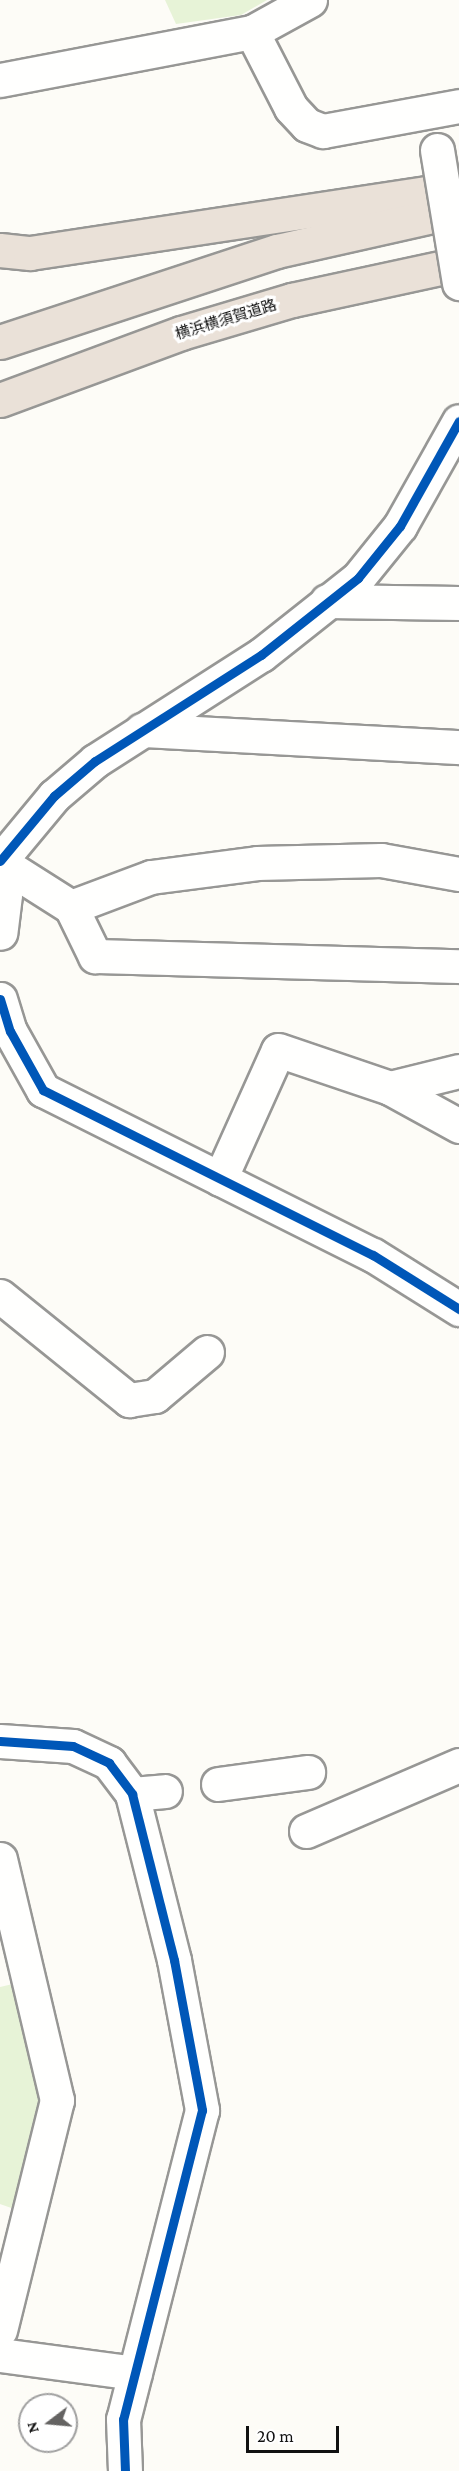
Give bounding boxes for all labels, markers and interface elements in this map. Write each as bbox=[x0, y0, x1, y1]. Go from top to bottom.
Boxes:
street label: 横浜横須賀道路 bbox=[173, 296, 279, 344]
north arrow bbox=[18, 2393, 78, 2453]
scale bar bbox=[249, 2414, 342, 2452]
text: N bbox=[22, 2420, 42, 2435]
text: 20 m bbox=[257, 2426, 294, 2446]

